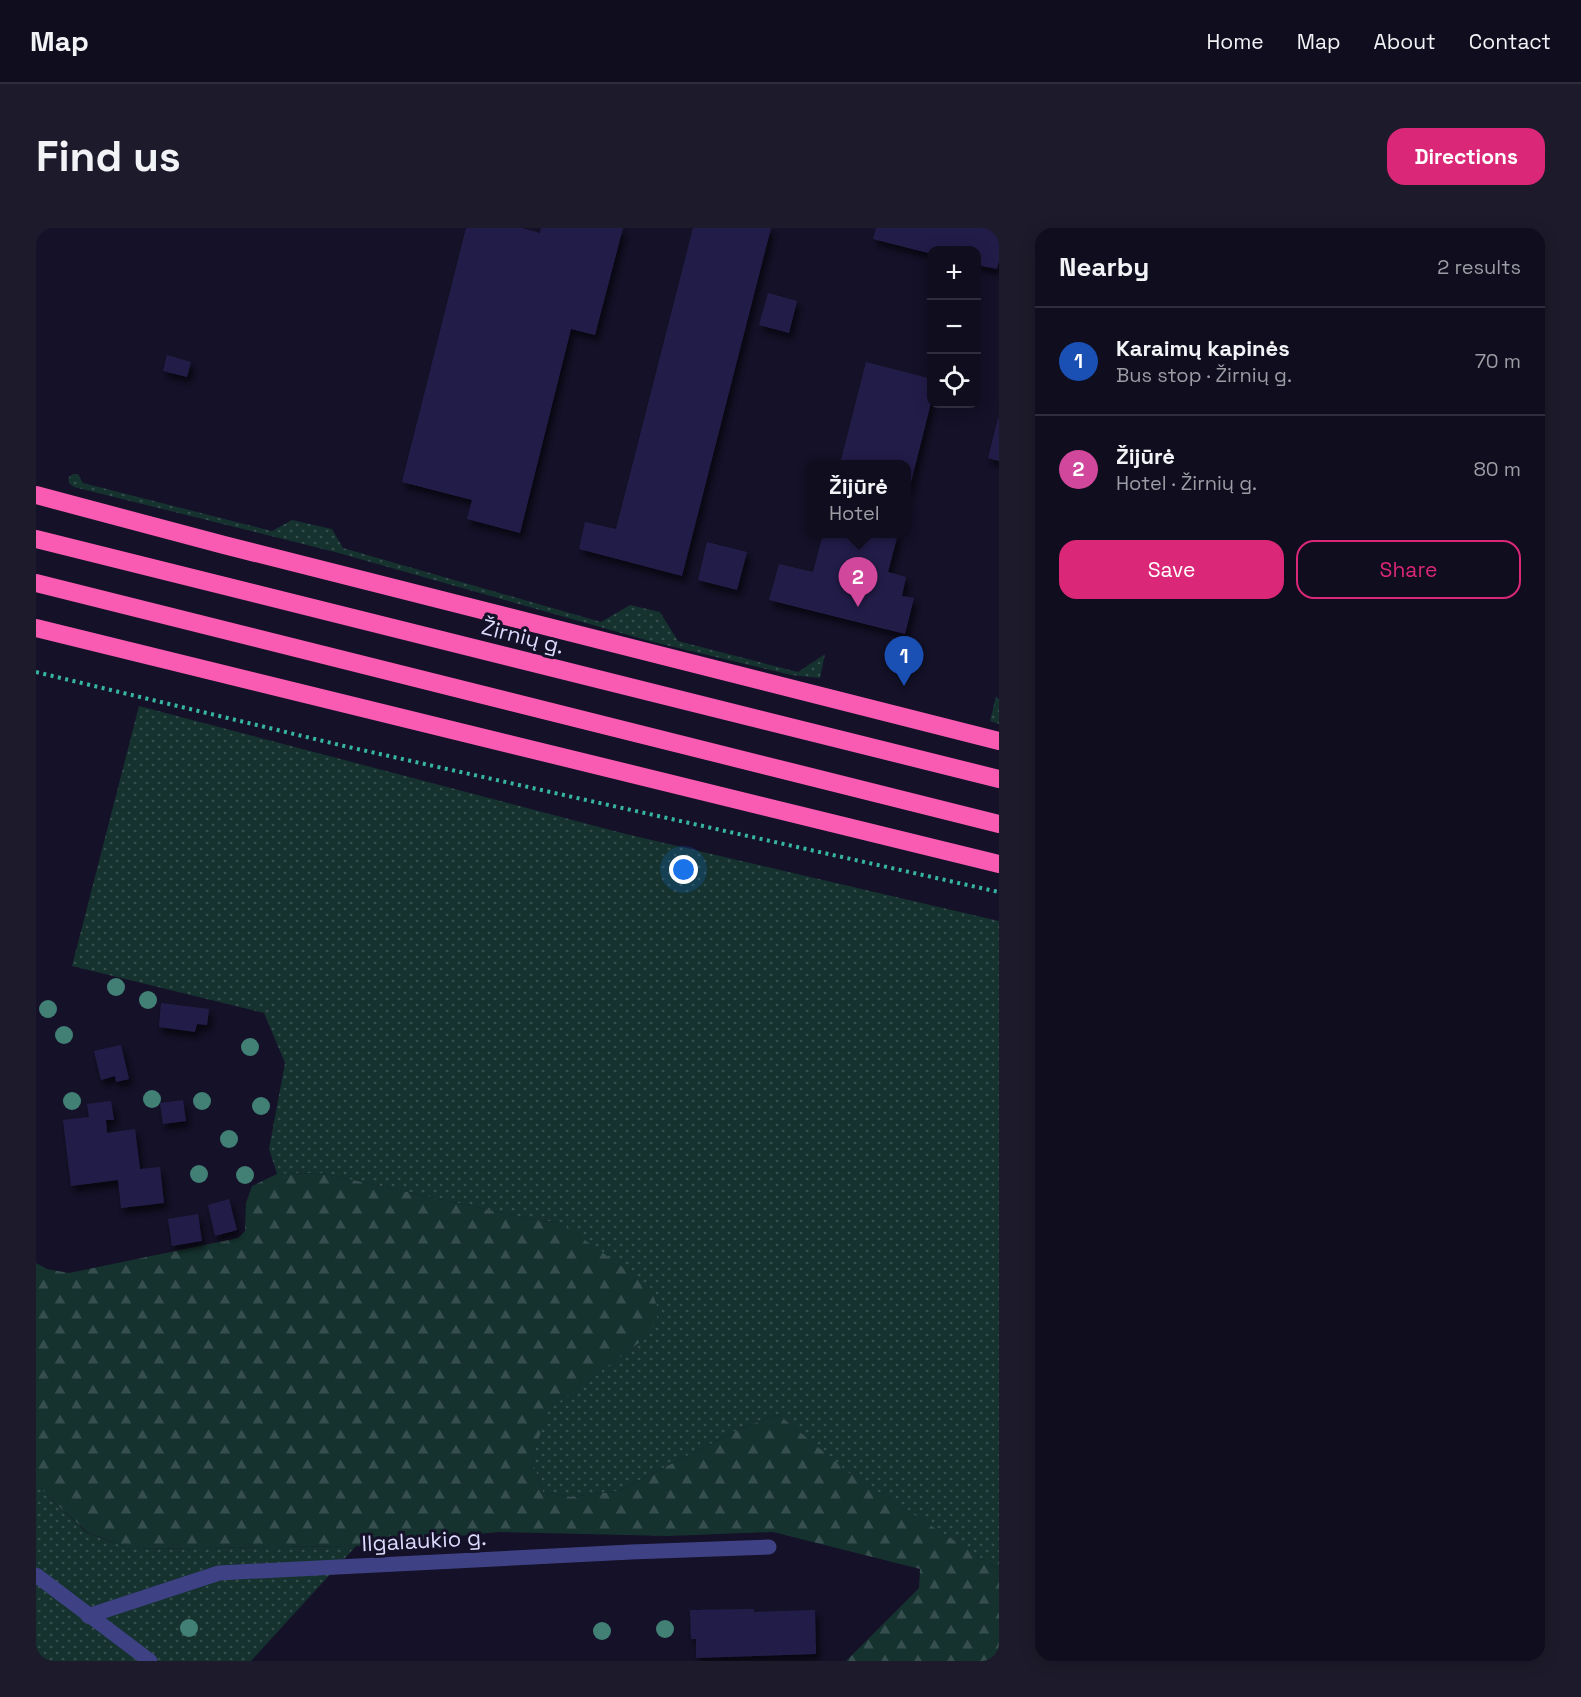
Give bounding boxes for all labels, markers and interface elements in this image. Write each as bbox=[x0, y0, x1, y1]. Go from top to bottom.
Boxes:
text: Map bbox=[30, 23, 89, 59]
text: Home bbox=[1206, 28, 1264, 55]
text: Map bbox=[1297, 28, 1341, 55]
text: About bbox=[1374, 28, 1436, 55]
text: Contact bbox=[1469, 28, 1551, 55]
button: Directions bbox=[1387, 128, 1545, 185]
text: Find us bbox=[36, 130, 181, 183]
map controls bbox=[927, 246, 981, 408]
button: + bbox=[927, 246, 981, 300]
text: Nearby bbox=[1059, 250, 1149, 284]
text: 2 results bbox=[1437, 254, 1521, 280]
button: − bbox=[927, 300, 981, 354]
text: Karaimų kapinės bbox=[1116, 334, 1290, 362]
text: 1 bbox=[1074, 348, 1083, 374]
text: 70 m bbox=[1475, 348, 1521, 374]
button: locate bbox=[927, 354, 981, 408]
text: Bus stop · Žirnių g. bbox=[1116, 362, 1292, 388]
text: Žijūrė bbox=[1116, 442, 1175, 470]
text: 2 bbox=[1073, 456, 1084, 482]
text: 80 m bbox=[1473, 456, 1521, 482]
popup bbox=[806, 460, 911, 538]
text: Hotel · Žirnių g. bbox=[1116, 470, 1257, 496]
text: Žijūrė bbox=[829, 472, 888, 500]
text: Hotel bbox=[829, 500, 880, 526]
button: Save bbox=[1059, 540, 1284, 599]
button: Share bbox=[1296, 540, 1521, 599]
pin: 2 bbox=[838, 558, 878, 607]
street label: Žirnių g. bbox=[479, 612, 567, 660]
pin: 1 bbox=[884, 636, 924, 686]
your location bbox=[669, 855, 698, 884]
street label: Ilgalaukio g. bbox=[361, 1523, 487, 1557]

